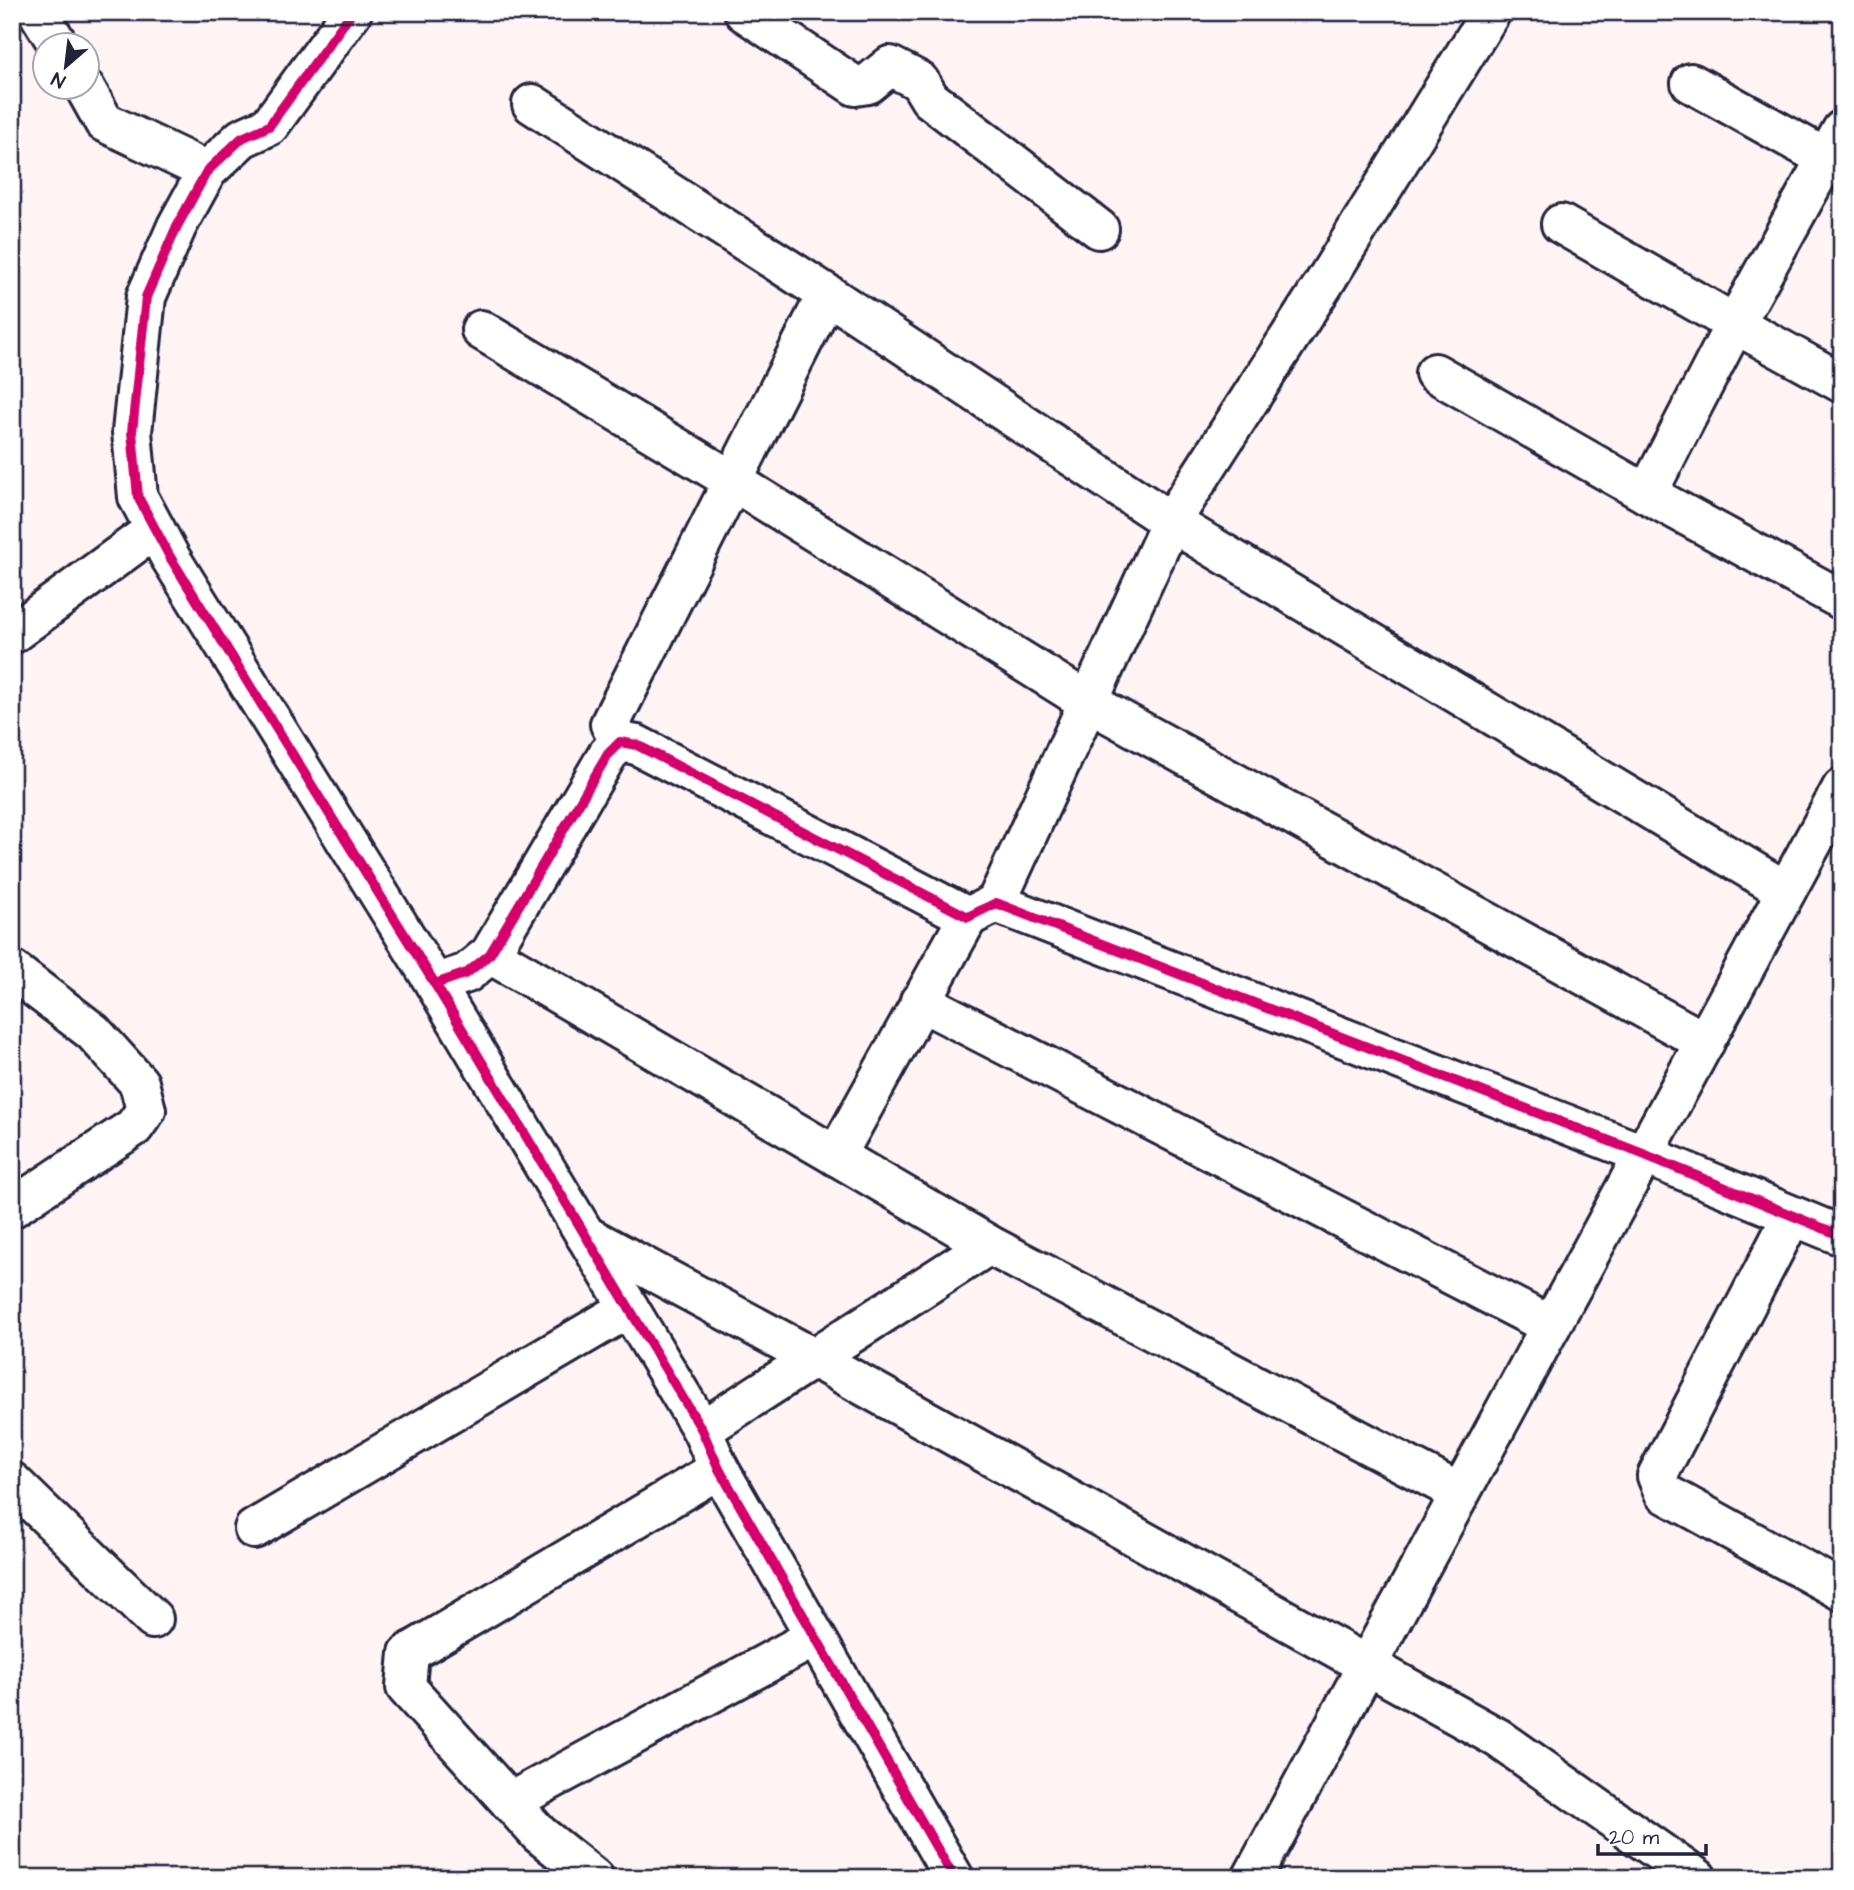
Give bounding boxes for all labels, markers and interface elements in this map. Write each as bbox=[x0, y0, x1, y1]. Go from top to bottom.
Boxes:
north arrow bbox=[32, 32, 102, 102]
text: N bbox=[47, 65, 70, 94]
scale bar bbox=[1598, 1813, 1707, 1857]
text: 20 m bbox=[1609, 1823, 1660, 1852]

